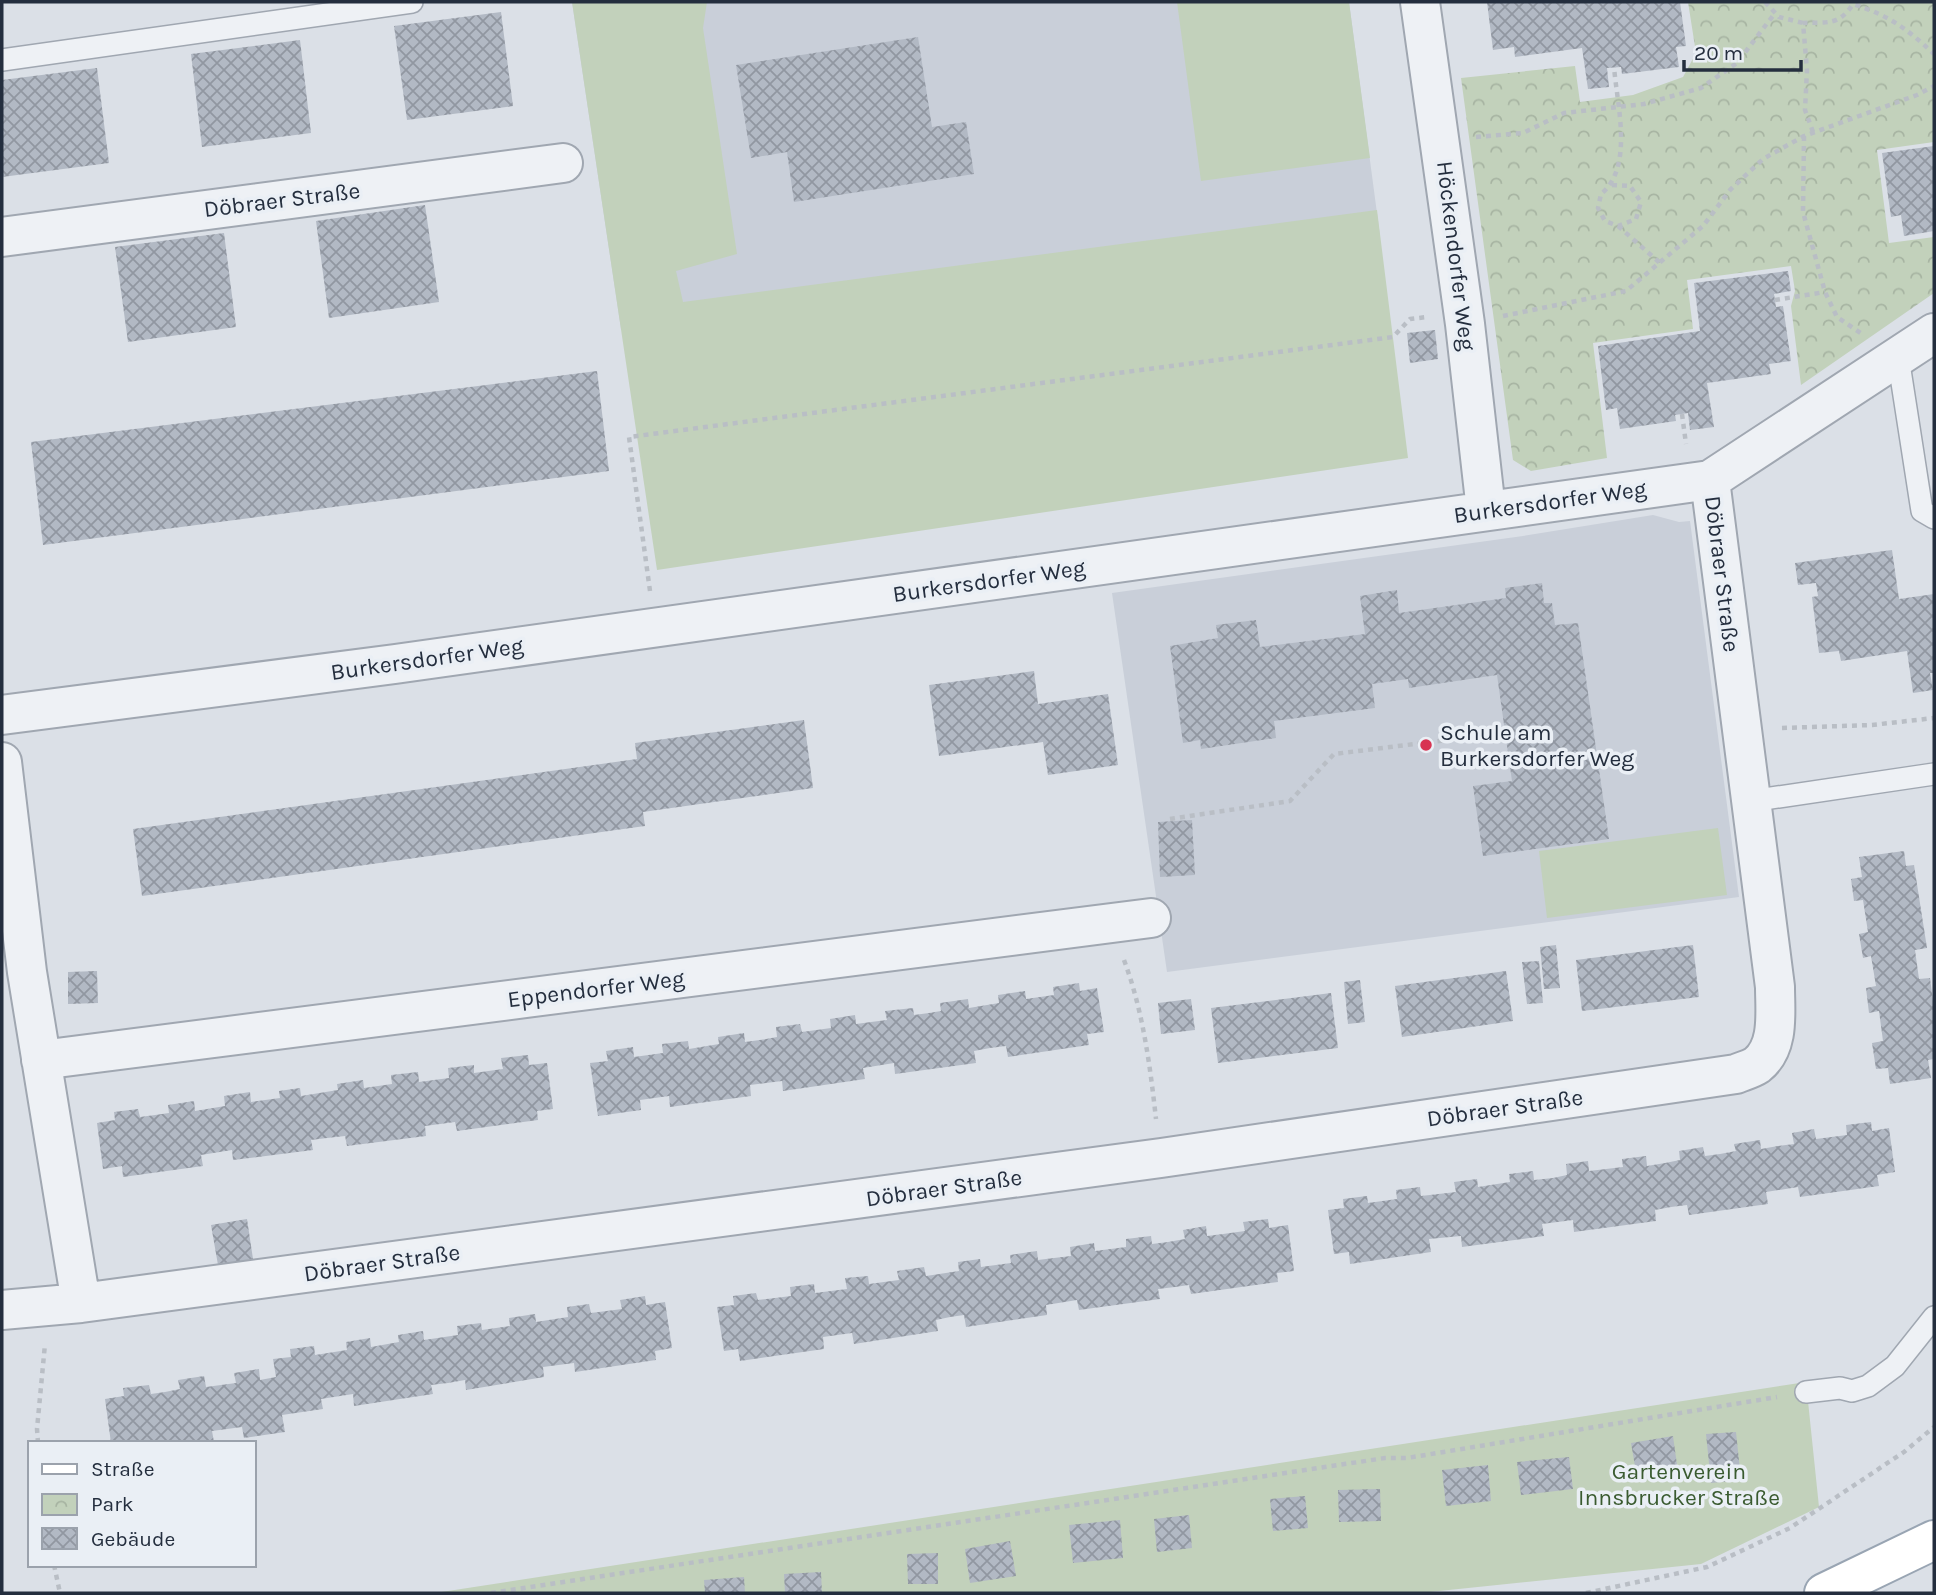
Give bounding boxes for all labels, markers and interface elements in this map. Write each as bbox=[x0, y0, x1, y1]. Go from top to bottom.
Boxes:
scale bar bbox=[1684, 28, 1801, 72]
text: 20 m bbox=[1694, 41, 1743, 65]
street label: Höckendorfer Weg bbox=[1431, 160, 1481, 352]
street label: Döbraer Straße bbox=[202, 177, 362, 223]
street label: Burkersdorfer Weg bbox=[1452, 475, 1648, 529]
street label: Döbraer Straße bbox=[1699, 494, 1745, 654]
street label: Burkersdorfer Weg bbox=[891, 554, 1087, 608]
street label: Burkersdorfer Weg bbox=[329, 632, 525, 686]
place label: Schule am Burkersdorfer Weg bbox=[1440, 719, 1634, 772]
marker: Schule am Burkersdorfer Weg bbox=[1418, 737, 1434, 753]
street label: Eppendorfer Weg bbox=[506, 965, 686, 1013]
street label: Döbraer Straße bbox=[1425, 1084, 1585, 1132]
street label: Döbraer Straße bbox=[864, 1164, 1024, 1212]
street label: Döbraer Straße bbox=[302, 1239, 462, 1287]
legend bbox=[28, 1441, 256, 1567]
text: Straße bbox=[91, 1457, 154, 1481]
park label: Gartenverein Innsbrucker Straße bbox=[1578, 1458, 1780, 1511]
text: Park bbox=[91, 1492, 134, 1516]
text: Gebäude bbox=[91, 1527, 175, 1551]

